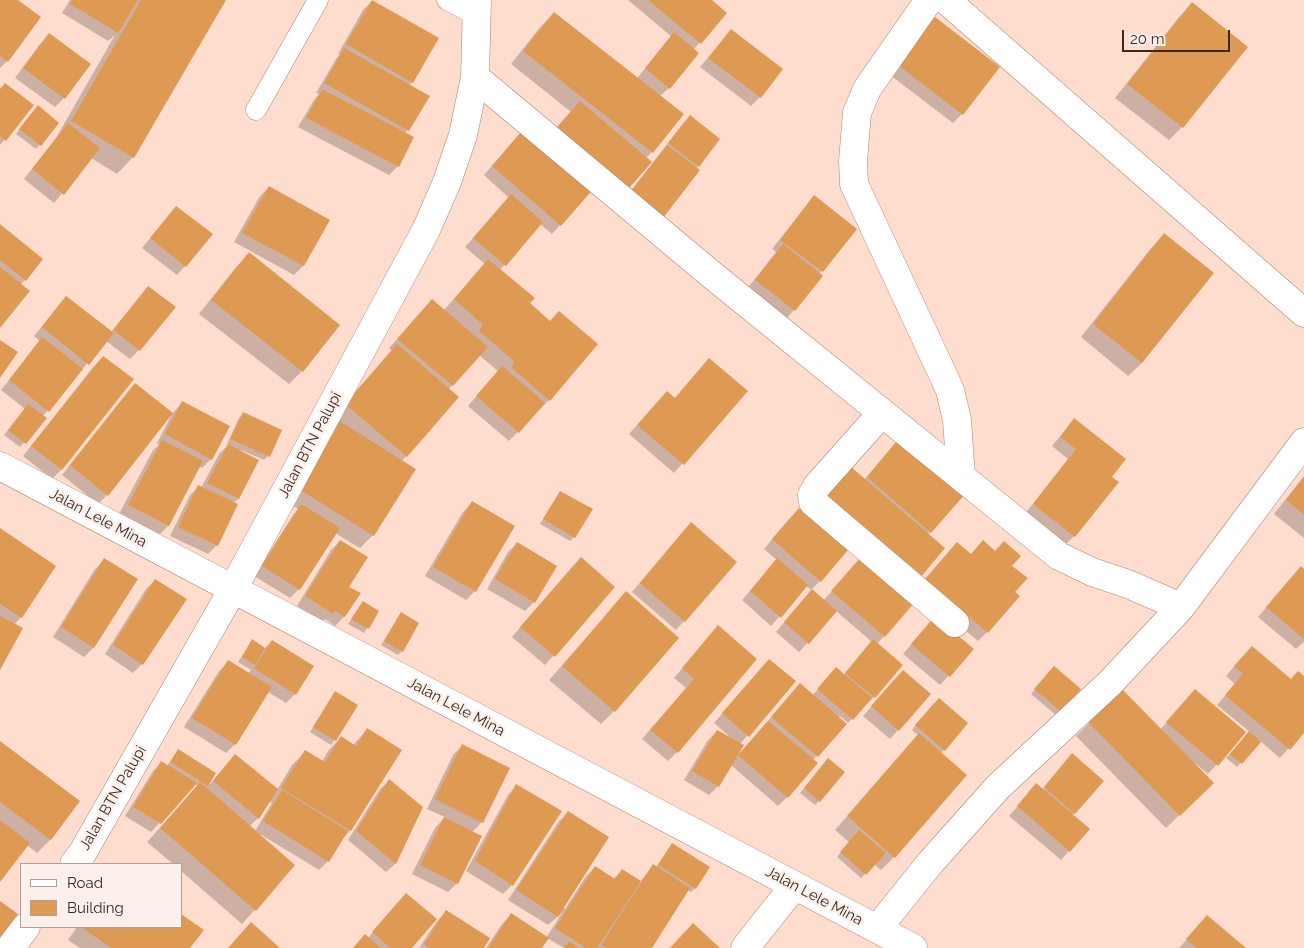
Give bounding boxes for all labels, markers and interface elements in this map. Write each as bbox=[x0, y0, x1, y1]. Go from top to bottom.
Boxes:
scale bar bbox=[1124, 20, 1232, 52]
text: 20 m bbox=[1130, 30, 1165, 48]
street label: Jalan BTN Palupi bbox=[274, 389, 346, 501]
street label: Jalan Lele Mina bbox=[46, 485, 150, 551]
street label: Jalan Lele Mina bbox=[404, 674, 508, 740]
street label: Jalan BTN Palupi bbox=[76, 743, 150, 853]
legend bbox=[20, 863, 182, 928]
street label: Jalan Lele Mina bbox=[762, 863, 866, 929]
text: Road bbox=[67, 874, 103, 892]
text: Building bbox=[67, 899, 124, 917]

